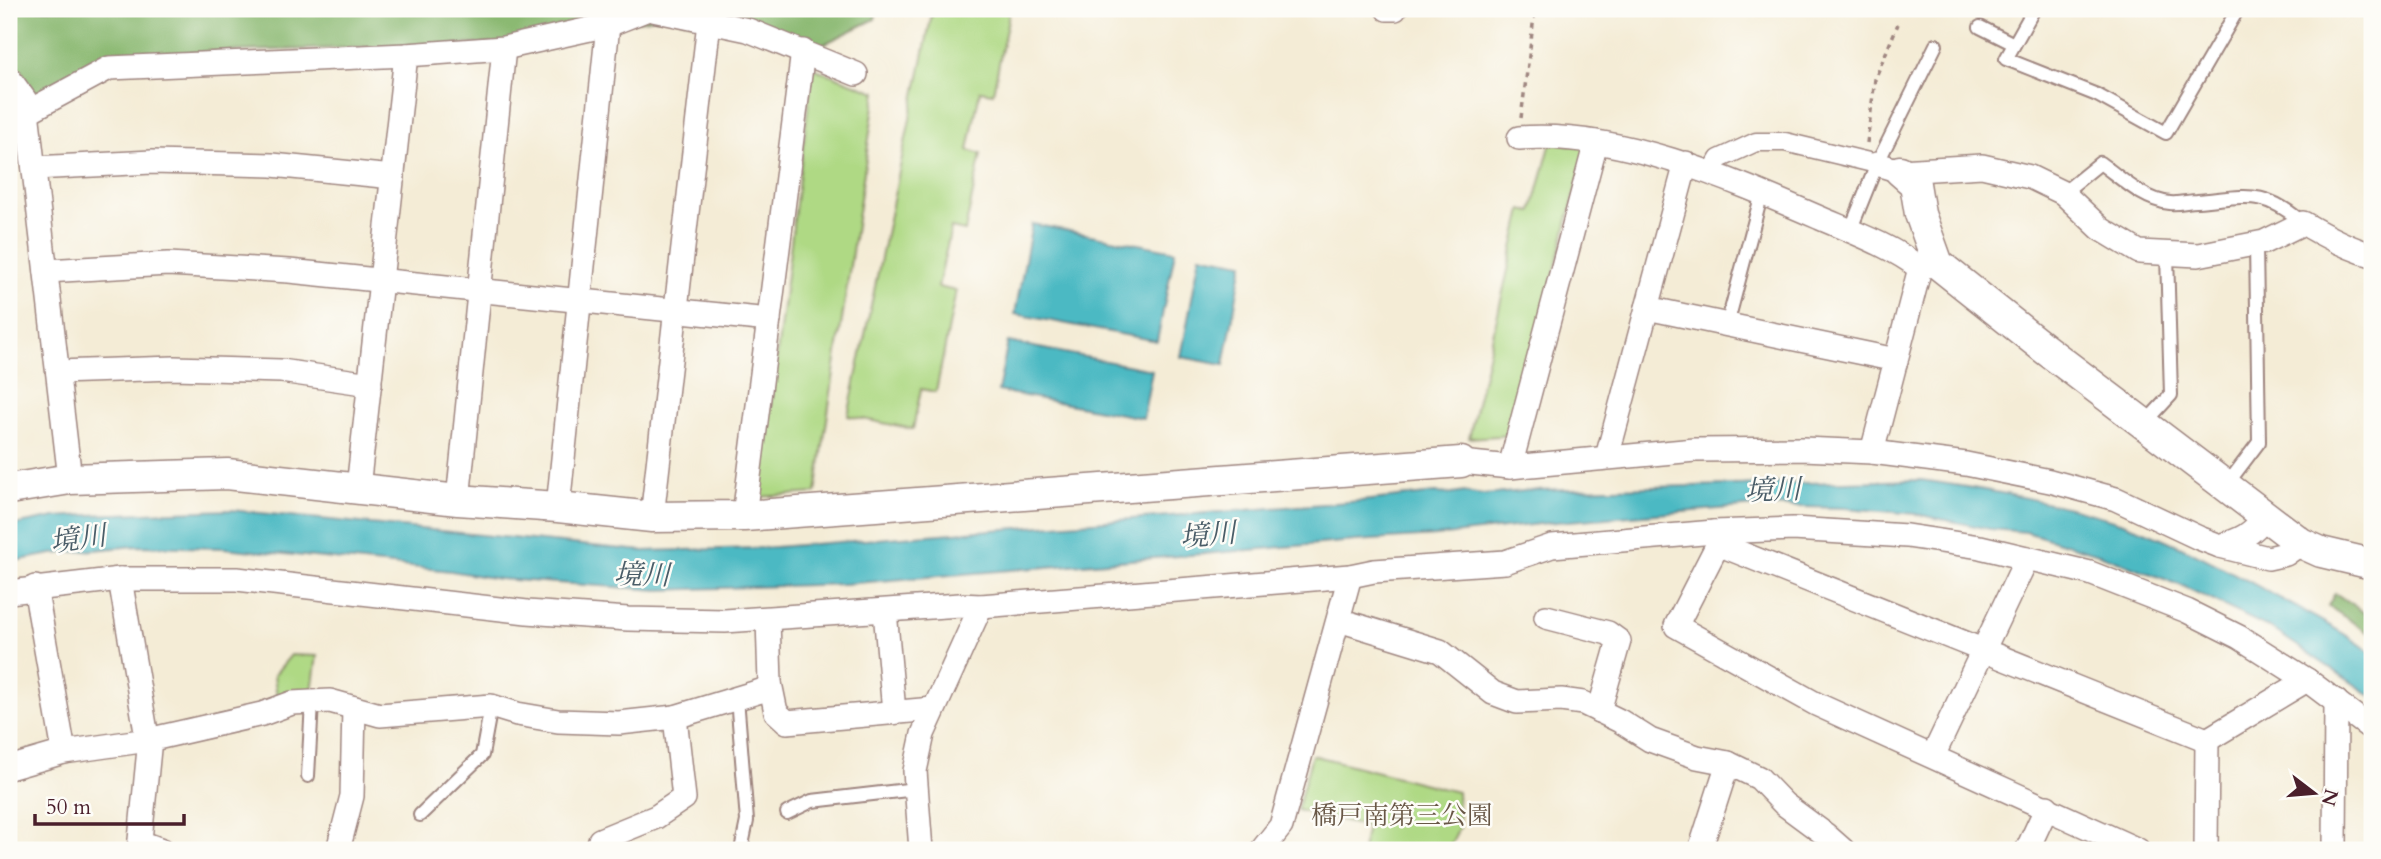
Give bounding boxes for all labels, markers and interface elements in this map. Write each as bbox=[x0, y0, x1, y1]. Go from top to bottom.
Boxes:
water label: 境川 bbox=[1744, 470, 1805, 510]
water label: 境川 bbox=[1179, 513, 1241, 556]
water label: 境川 bbox=[48, 516, 111, 562]
water label: 境川 bbox=[614, 556, 673, 595]
north arrow bbox=[2280, 758, 2350, 828]
scale bar bbox=[35, 782, 184, 826]
text: N bbox=[2314, 786, 2344, 809]
text: 50 m bbox=[46, 793, 91, 822]
park label: 橋戸南第三公園 bbox=[1311, 798, 1493, 833]

